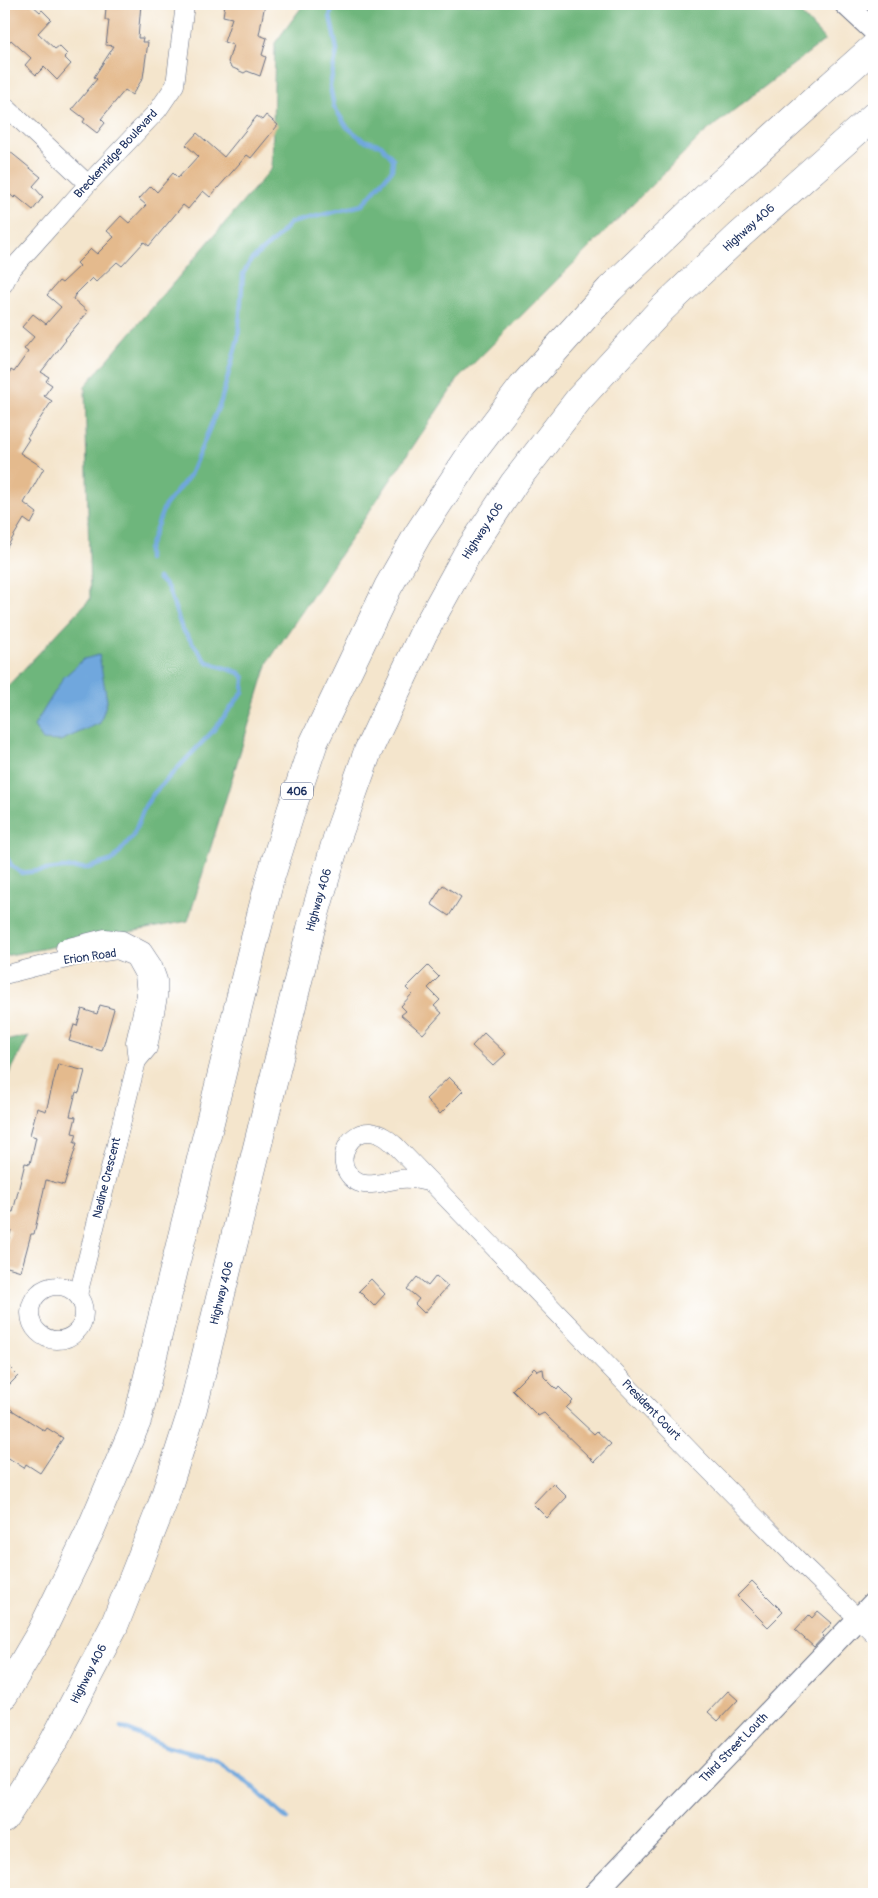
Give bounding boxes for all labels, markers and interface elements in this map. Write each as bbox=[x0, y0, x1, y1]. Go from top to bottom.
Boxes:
street label: Breckenridge Boulevard bbox=[71, 106, 161, 202]
street label: Highway 406 bbox=[720, 201, 778, 255]
street label: Highway 406 bbox=[459, 500, 507, 562]
road number: 406 bbox=[281, 782, 313, 799]
street label: Highway 406 bbox=[303, 867, 335, 933]
street label: Erion Road bbox=[63, 946, 118, 968]
street label: Nadine Crescent bbox=[90, 1136, 124, 1220]
street label: Highway 406 bbox=[207, 1260, 237, 1326]
street label: President Court bbox=[618, 1377, 684, 1444]
street label: Highway 406 bbox=[68, 1642, 110, 1706]
street label: Third Street Louth bbox=[697, 1709, 772, 1786]

